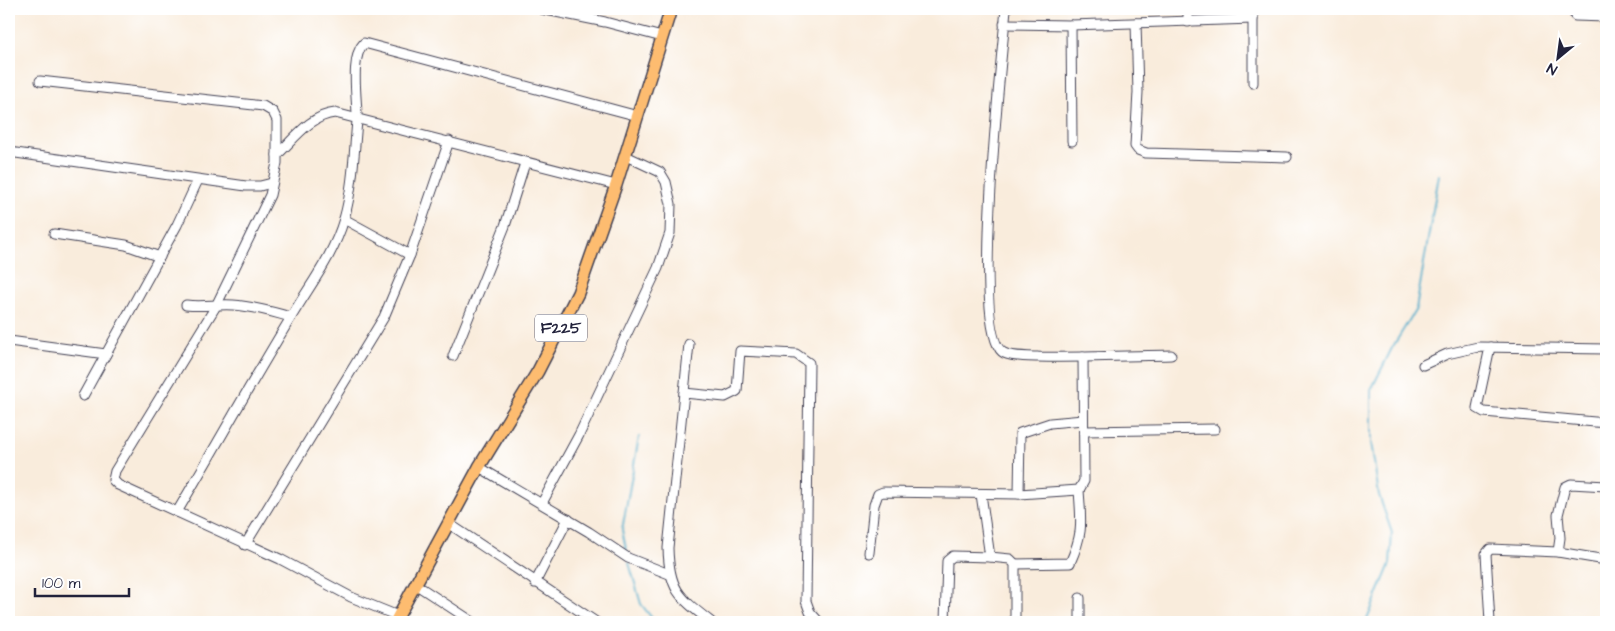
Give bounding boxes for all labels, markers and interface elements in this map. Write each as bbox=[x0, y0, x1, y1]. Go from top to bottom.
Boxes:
north arrow bbox=[1532, 32, 1582, 82]
text: N bbox=[1543, 58, 1561, 79]
road number: F225 bbox=[535, 314, 587, 342]
scale bar bbox=[35, 566, 129, 598]
text: 100 m bbox=[42, 573, 81, 594]

